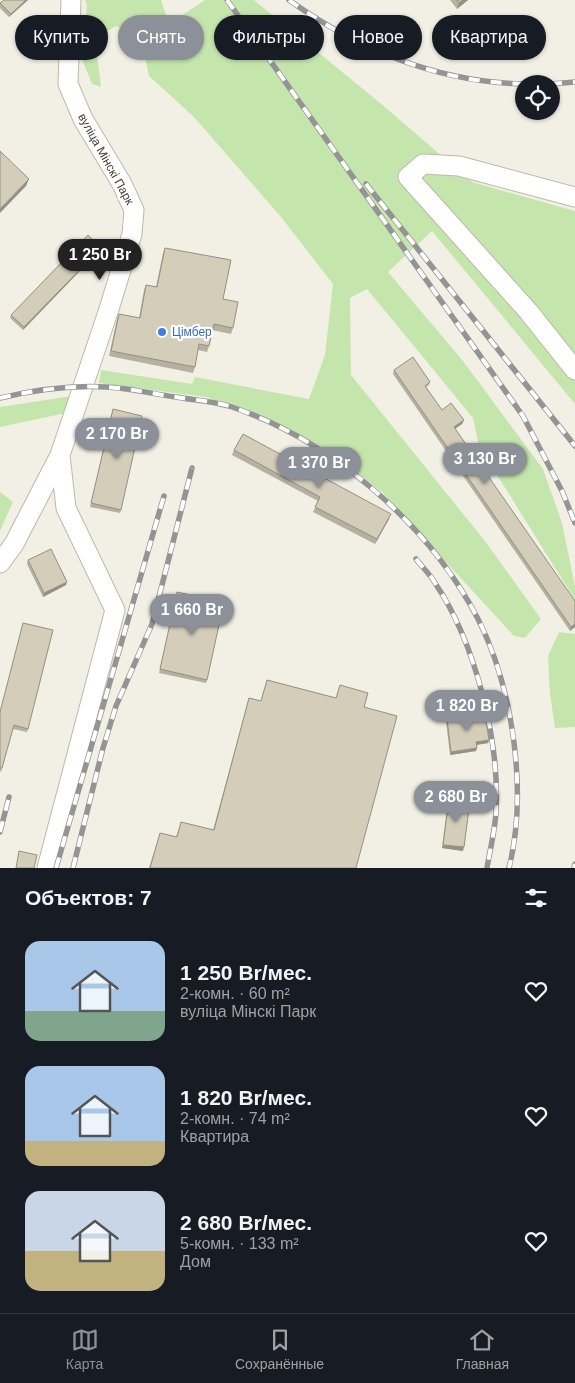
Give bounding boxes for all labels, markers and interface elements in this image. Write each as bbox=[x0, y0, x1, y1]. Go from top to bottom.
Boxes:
chip: Купить bbox=[15, 15, 108, 60]
chip: Снять bbox=[118, 15, 204, 60]
chip: Фильтры bbox=[214, 15, 324, 60]
chip: Новое bbox=[334, 15, 422, 60]
chip: Квартира bbox=[432, 15, 546, 60]
map controls bbox=[515, 75, 560, 120]
button: locate bbox=[515, 75, 560, 120]
street label: вуліца Мінскі Парк bbox=[75, 111, 137, 208]
pin: 1 250 Br bbox=[48, 238, 152, 281]
text: 1 250 Br bbox=[69, 246, 131, 263]
place label: Цімбер bbox=[172, 325, 212, 339]
marker: Цімбер bbox=[156, 326, 168, 338]
pin: 2 170 Br bbox=[65, 418, 169, 460]
text: 2 170 Br bbox=[86, 425, 148, 442]
pin: 3 130 Br bbox=[433, 442, 537, 485]
pin: 1 370 Br bbox=[267, 446, 371, 489]
text: 3 130 Br bbox=[454, 450, 516, 467]
text: 1 370 Br bbox=[288, 454, 350, 471]
pin: 1 660 Br bbox=[140, 594, 244, 636]
text: 1 660 Br bbox=[161, 601, 223, 618]
pin: 1 820 Br bbox=[415, 690, 519, 732]
text: 1 820 Br bbox=[436, 697, 498, 714]
pin: 2 680 Br bbox=[404, 780, 508, 823]
text: 2 680 Br bbox=[425, 788, 487, 805]
icon: filters bbox=[522, 884, 550, 912]
text: Объектов: 7 bbox=[25, 886, 152, 909]
icon: home bbox=[65, 961, 125, 1021]
text: 1 250 Br/мес. bbox=[180, 961, 312, 984]
icon: heart bbox=[522, 977, 550, 1005]
text: 2-комн. · 60 m² bbox=[180, 985, 290, 1002]
text: вуліца Мінскі Парк bbox=[180, 1003, 316, 1020]
icon: home bbox=[65, 1086, 125, 1146]
text: 1 820 Br/мес. bbox=[180, 1086, 312, 1109]
icon: heart bbox=[522, 1102, 550, 1130]
text: 2-комн. · 74 m² bbox=[180, 1110, 290, 1127]
text: Квартира bbox=[180, 1128, 249, 1145]
icon: home bbox=[65, 1211, 125, 1271]
text: 2 680 Br/мес. bbox=[180, 1211, 312, 1234]
icon: heart bbox=[522, 1227, 550, 1255]
text: 5-комн. · 133 m² bbox=[180, 1235, 299, 1252]
text: Дом bbox=[180, 1253, 211, 1270]
tab: Карта bbox=[66, 1326, 103, 1372]
tab: Сохранённые bbox=[235, 1326, 324, 1372]
tab: Главная bbox=[456, 1326, 509, 1372]

